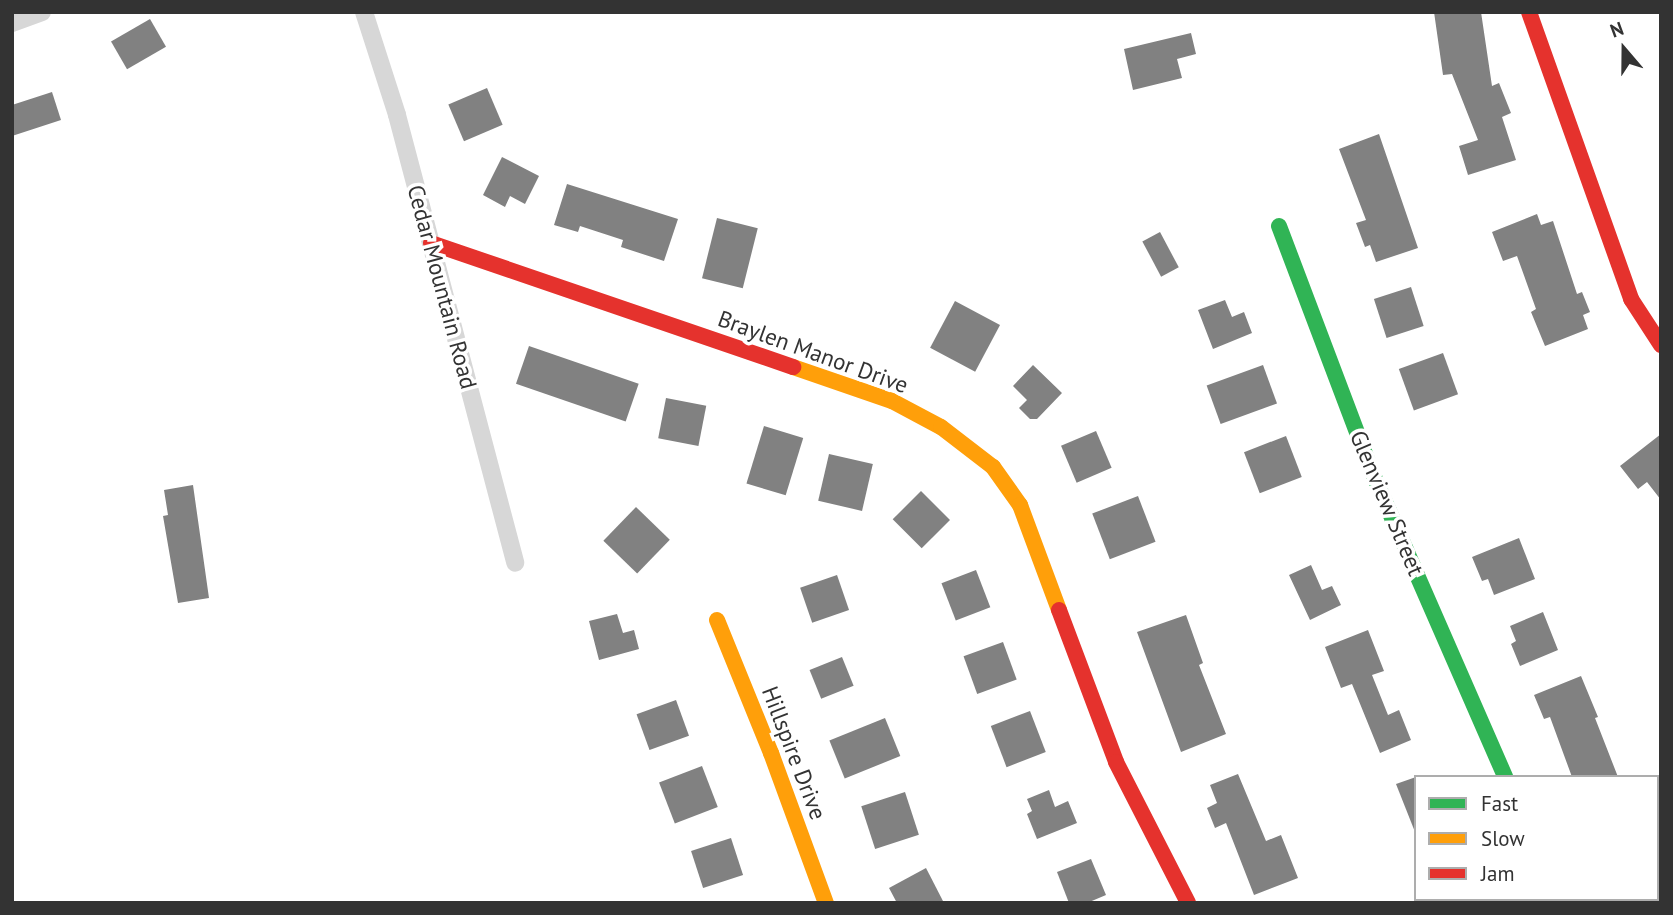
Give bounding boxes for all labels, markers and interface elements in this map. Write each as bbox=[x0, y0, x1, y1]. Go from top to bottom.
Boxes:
north arrow bbox=[1589, 14, 1659, 84]
text: N bbox=[1607, 16, 1627, 43]
street label: Cedar Mountain Road bbox=[401, 182, 483, 392]
street label: Braylen Manor Drive bbox=[714, 305, 912, 399]
street label: Glenview Street bbox=[1344, 426, 1430, 580]
street label: Hillspire Drive bbox=[756, 682, 832, 824]
legend bbox=[1414, 775, 1659, 901]
text: Fast bbox=[1481, 790, 1518, 817]
text: Slow bbox=[1481, 825, 1525, 852]
text: Jam bbox=[1481, 860, 1515, 887]

